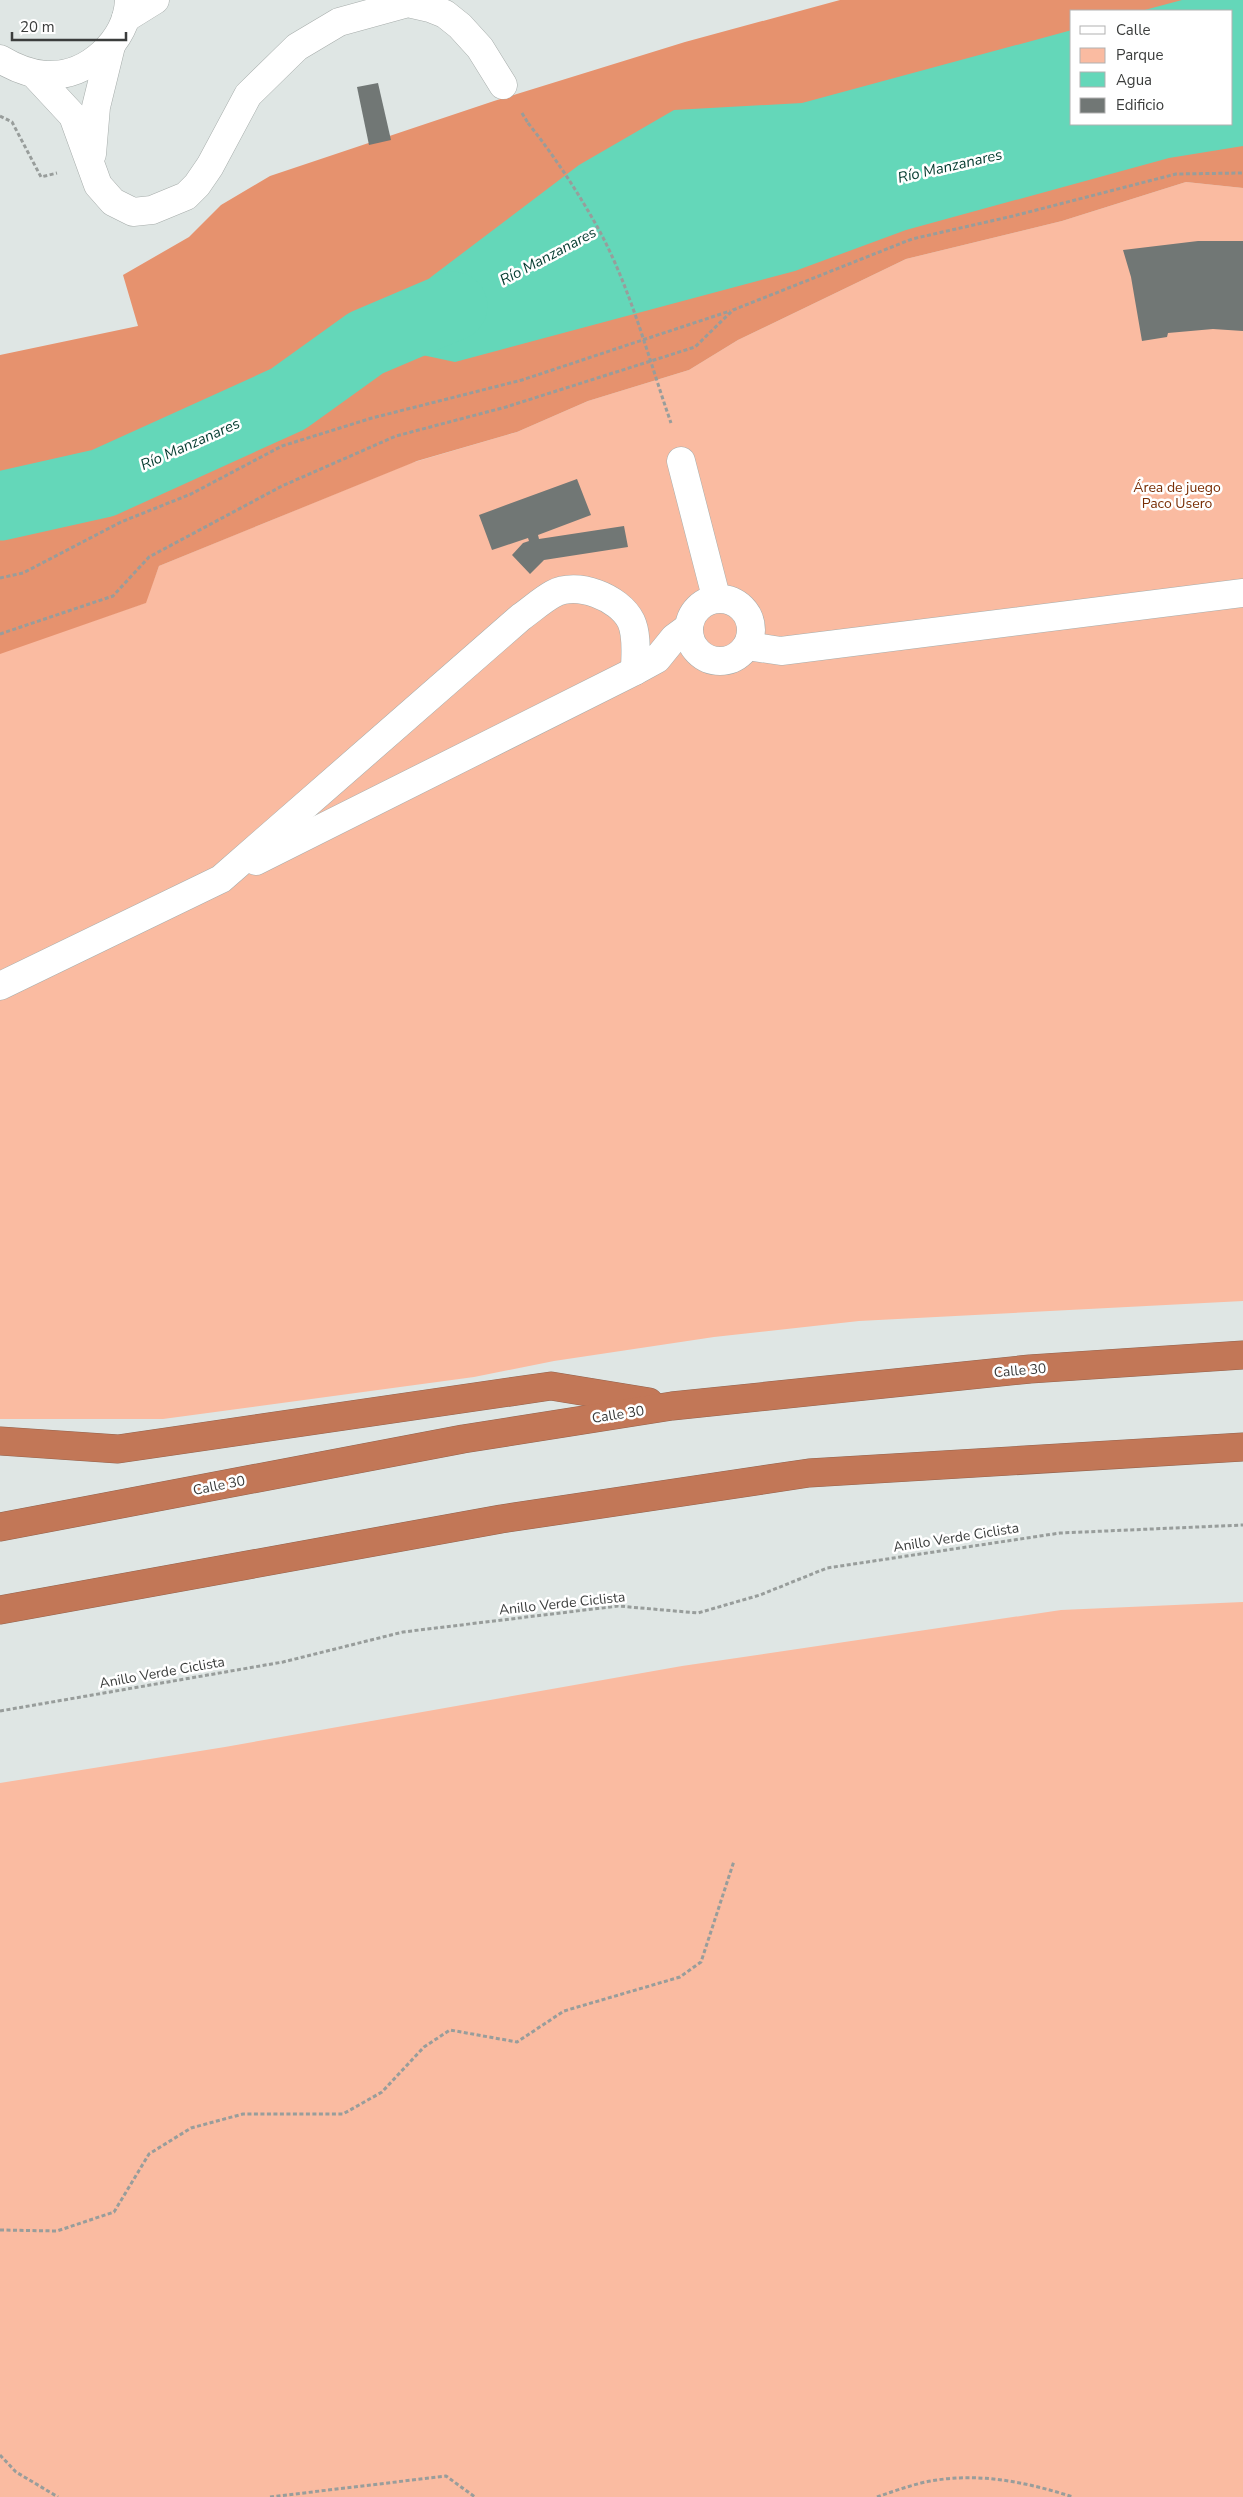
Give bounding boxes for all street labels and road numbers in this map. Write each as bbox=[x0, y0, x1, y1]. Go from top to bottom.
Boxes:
street label: Calle 30 bbox=[993, 1359, 1047, 1382]
street label: Calle 30 bbox=[591, 1401, 646, 1428]
street label: Calle 30 bbox=[191, 1471, 247, 1500]
street label: Anillo Verde Ciclista bbox=[892, 1518, 1020, 1557]
street label: Anillo Verde Ciclista bbox=[498, 1587, 626, 1620]
street label: Anillo Verde Ciclista bbox=[98, 1652, 226, 1693]

